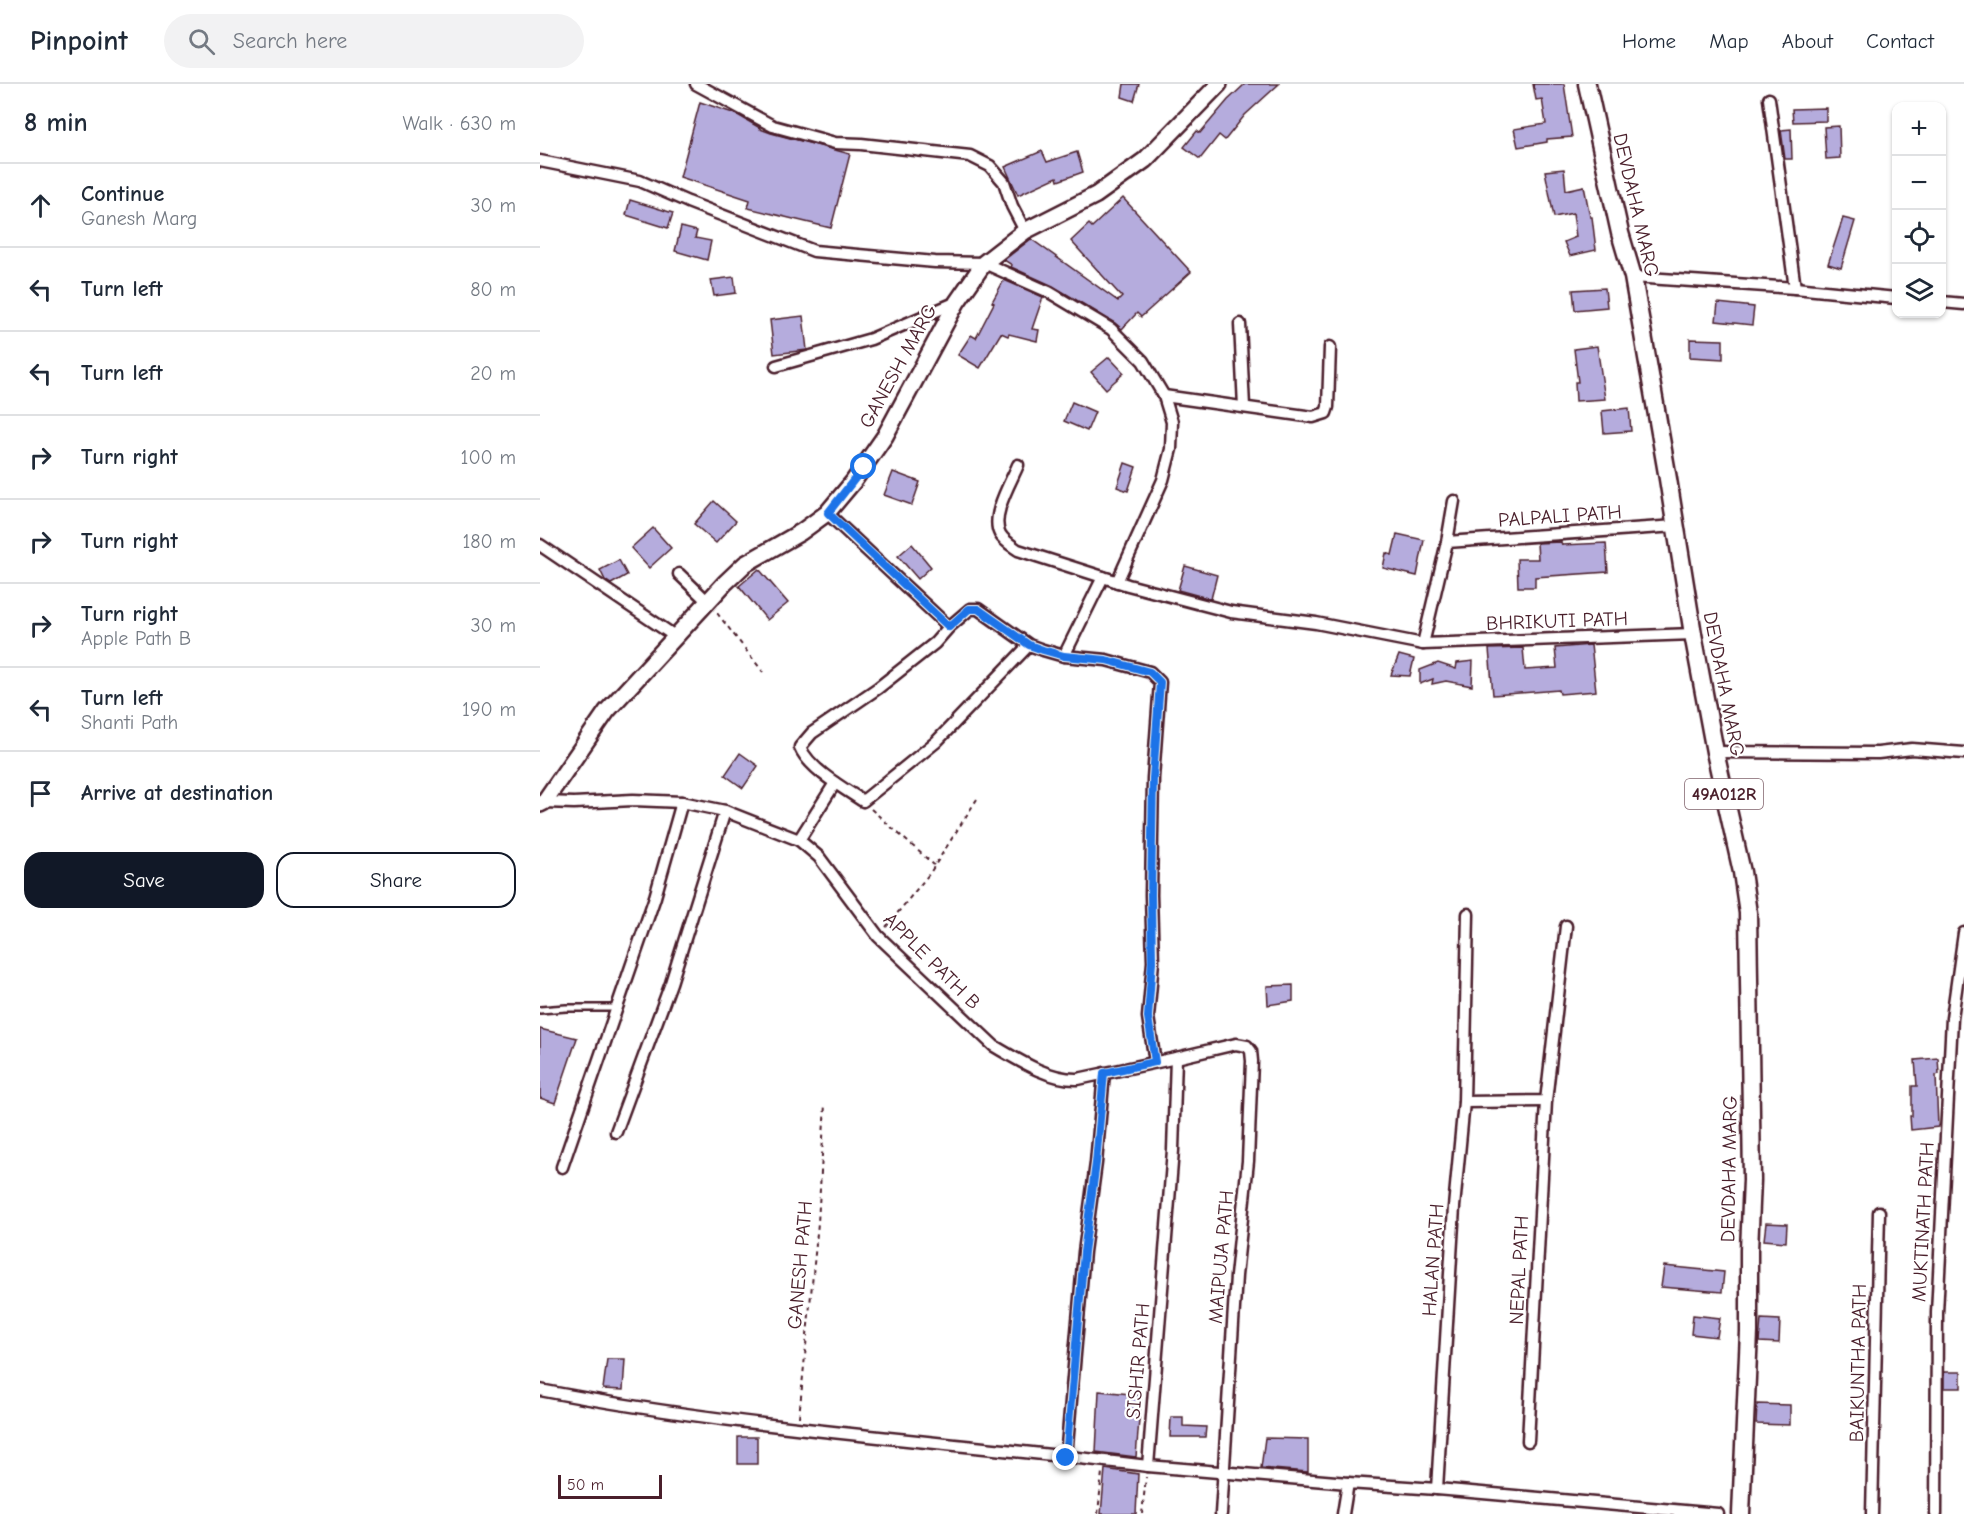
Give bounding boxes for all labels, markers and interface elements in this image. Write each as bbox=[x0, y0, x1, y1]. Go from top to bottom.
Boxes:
search box bbox=[164, 14, 584, 68]
text: Pinpoint bbox=[30, 25, 128, 57]
icon: search bbox=[185, 25, 218, 58]
text: Search here bbox=[233, 28, 347, 54]
text: Home bbox=[1622, 29, 1676, 53]
text: Map bbox=[1709, 29, 1749, 53]
text: About bbox=[1782, 29, 1833, 53]
text: Contact bbox=[1866, 29, 1934, 53]
map controls bbox=[1892, 102, 1946, 318]
button: + bbox=[1892, 102, 1946, 156]
text: 8 min bbox=[24, 108, 88, 138]
text: Walk · 630 m bbox=[402, 112, 516, 135]
street label: DEVDAHA MARG bbox=[1608, 131, 1664, 279]
button: − bbox=[1892, 156, 1946, 210]
text: Continue bbox=[81, 181, 164, 207]
icon: ahead bbox=[24, 189, 57, 222]
text: 30 m bbox=[470, 194, 516, 217]
text: Ganesh Marg bbox=[81, 207, 197, 230]
button: locate bbox=[1892, 210, 1946, 264]
button: layers bbox=[1892, 264, 1946, 318]
icon: left bbox=[24, 273, 57, 306]
text: Turn left bbox=[81, 276, 163, 302]
text: 80 m bbox=[470, 278, 516, 301]
street label: GANESH MARG bbox=[854, 300, 942, 432]
icon: left bbox=[24, 357, 57, 390]
text: Turn left bbox=[81, 360, 163, 386]
text: 20 m bbox=[470, 362, 516, 385]
icon: right bbox=[24, 441, 57, 474]
text: Turn right bbox=[81, 444, 178, 470]
text: 100 m bbox=[461, 446, 516, 469]
route start bbox=[850, 453, 876, 479]
street label: PALPALI PATH bbox=[1497, 500, 1623, 532]
icon: right bbox=[24, 525, 57, 558]
text: Turn right bbox=[81, 528, 178, 554]
text: 180 m bbox=[462, 530, 516, 553]
text: Turn right bbox=[81, 601, 178, 627]
street label: BHRIKUTI PATH bbox=[1486, 607, 1628, 635]
icon: right bbox=[24, 609, 57, 642]
street label: DEVDAHA MARG bbox=[1699, 610, 1749, 758]
text: 30 m bbox=[470, 614, 516, 637]
text: Apple Path B bbox=[81, 627, 191, 650]
text: Turn left bbox=[81, 685, 163, 711]
icon: left bbox=[24, 693, 57, 726]
text: 190 m bbox=[462, 698, 516, 721]
text: Shanti Path bbox=[81, 711, 178, 734]
icon: arrive bbox=[24, 777, 57, 810]
road number: 49A012R bbox=[1685, 779, 1763, 809]
text: Arrive at destination bbox=[81, 780, 273, 806]
button: Save bbox=[24, 852, 264, 908]
button: Share bbox=[276, 852, 516, 908]
street label: APPLE PATH B bbox=[879, 908, 985, 1014]
street label: DEVDAHA MARG bbox=[1716, 1095, 1742, 1243]
street label: MUKTINATH PATH bbox=[1907, 1141, 1939, 1303]
street label: MAIPUJA PATH bbox=[1204, 1189, 1238, 1325]
street label: GANESH PATH bbox=[783, 1200, 817, 1330]
street label: HALAN PATH bbox=[1418, 1203, 1448, 1317]
street label: NEPAL PATH bbox=[1505, 1215, 1533, 1325]
street label: BAIKUNTHA PATH bbox=[1845, 1283, 1871, 1443]
street label: SISHIR PATH bbox=[1121, 1302, 1155, 1420]
route end bbox=[1052, 1444, 1078, 1470]
scale bar bbox=[558, 1472, 662, 1500]
text: 50 m bbox=[567, 1476, 604, 1494]

